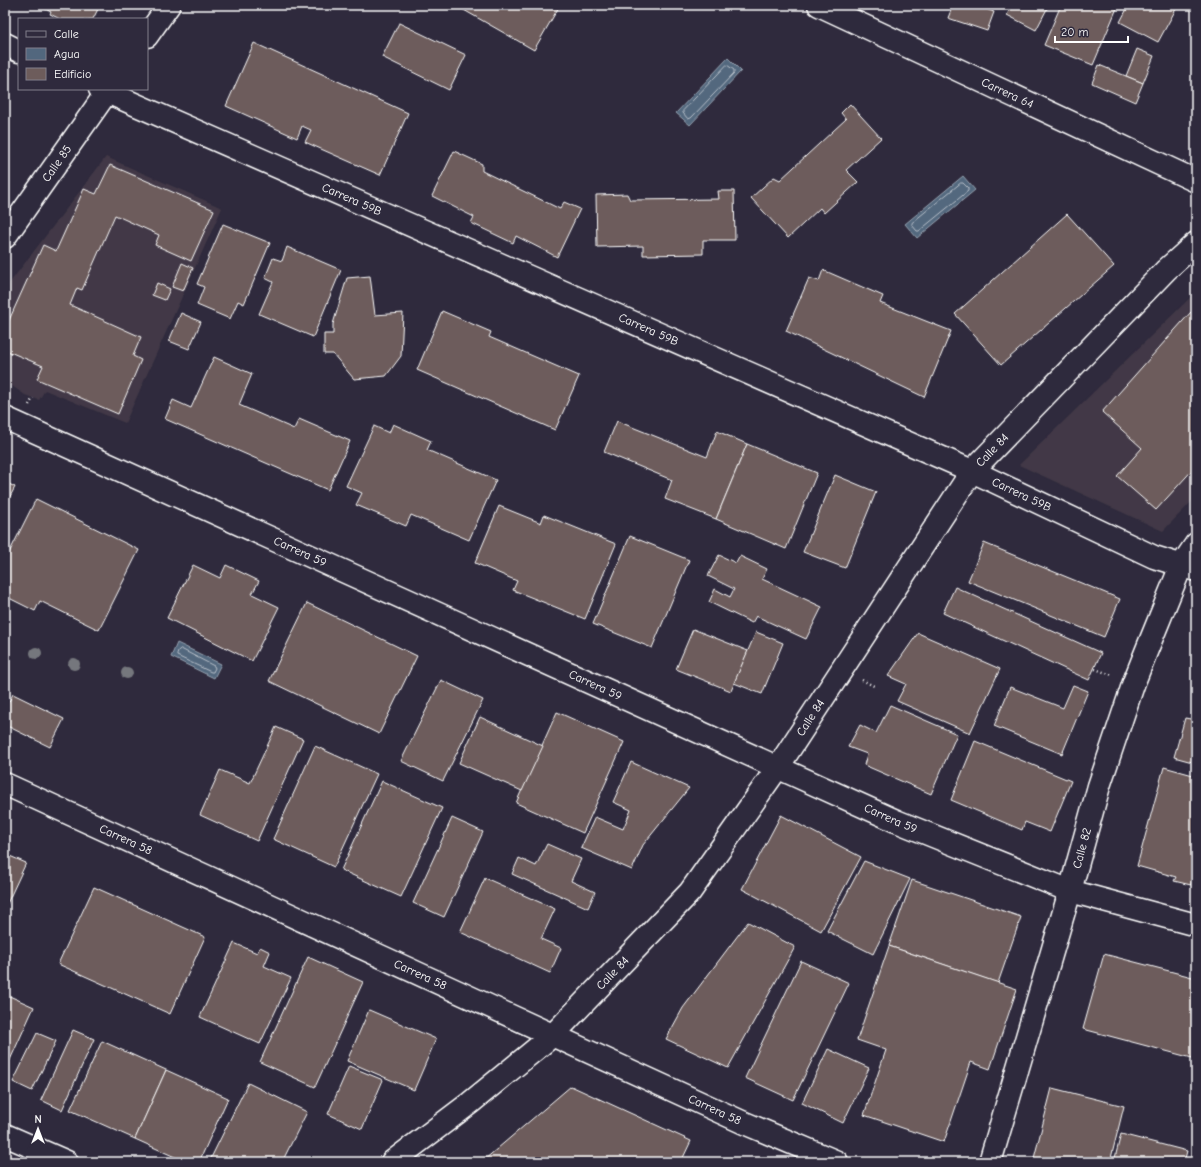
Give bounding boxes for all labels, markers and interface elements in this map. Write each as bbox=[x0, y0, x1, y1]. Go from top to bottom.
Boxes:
legend bbox=[18, 18, 148, 90]
scale bar bbox=[1055, 18, 1128, 44]
text: 20 m bbox=[1061, 25, 1089, 39]
text: Calle bbox=[54, 27, 79, 41]
text: Agua bbox=[54, 47, 80, 61]
text: Edificio bbox=[54, 67, 91, 81]
street label: Carrera 64 bbox=[979, 75, 1036, 111]
street label: Calle 85 bbox=[39, 142, 74, 184]
street label: Carrera 59B bbox=[320, 180, 384, 219]
street label: Carrera 59B bbox=[617, 310, 681, 349]
street label: Calle 84 bbox=[973, 430, 1012, 470]
street label: Carrera 59B bbox=[990, 474, 1054, 515]
street label: Carrera 59 bbox=[272, 533, 329, 570]
street label: Carrera 59 bbox=[567, 667, 624, 703]
street label: Calle 84 bbox=[793, 697, 828, 739]
street label: Carrera 59 bbox=[862, 801, 919, 836]
street label: Carrera 58 bbox=[97, 821, 154, 858]
street label: Calle 82 bbox=[1070, 826, 1094, 870]
street label: Calle 84 bbox=[593, 953, 632, 993]
street label: Carrera 58 bbox=[392, 956, 449, 993]
street label: Carrera 58 bbox=[686, 1091, 743, 1128]
north arrow bbox=[18, 1109, 58, 1149]
text: N bbox=[34, 1113, 42, 1126]

